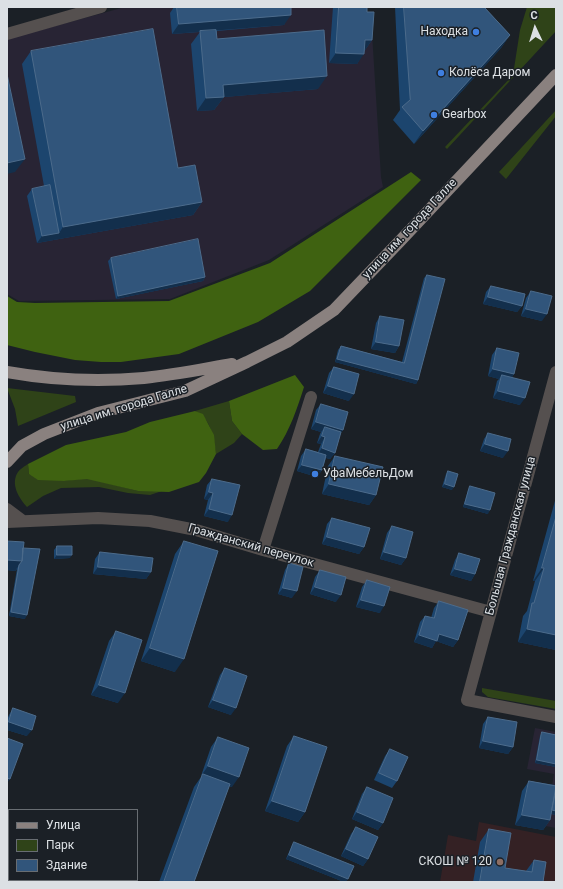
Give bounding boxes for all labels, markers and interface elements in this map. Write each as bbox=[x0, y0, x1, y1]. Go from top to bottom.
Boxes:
north arrow bbox=[515, 8, 555, 48]
text: С bbox=[530, 9, 538, 22]
place label: Находка bbox=[420, 25, 468, 39]
marker: Находка bbox=[471, 27, 481, 37]
place label: Колёса Даром bbox=[449, 66, 530, 80]
marker: Колёса Даром bbox=[436, 68, 446, 78]
place label: Gearbox bbox=[442, 108, 487, 122]
marker: Gearbox bbox=[429, 110, 439, 120]
street label: улица им. города Галле bbox=[360, 176, 460, 282]
street label: улица им. города Галле bbox=[59, 382, 189, 434]
street label: Большая Гражданская улица bbox=[483, 455, 539, 617]
place label: УфаМебельДом bbox=[323, 467, 413, 481]
marker: УфаМебельДом bbox=[310, 469, 320, 479]
street label: Гражданский переулок bbox=[186, 521, 316, 571]
legend bbox=[8, 809, 138, 881]
text: Улица bbox=[46, 818, 81, 832]
text: Парк bbox=[46, 838, 74, 852]
place label: СКОШ № 120 bbox=[419, 855, 492, 869]
marker: СКОШ № 120 bbox=[495, 857, 505, 867]
text: Здание bbox=[46, 858, 87, 872]

